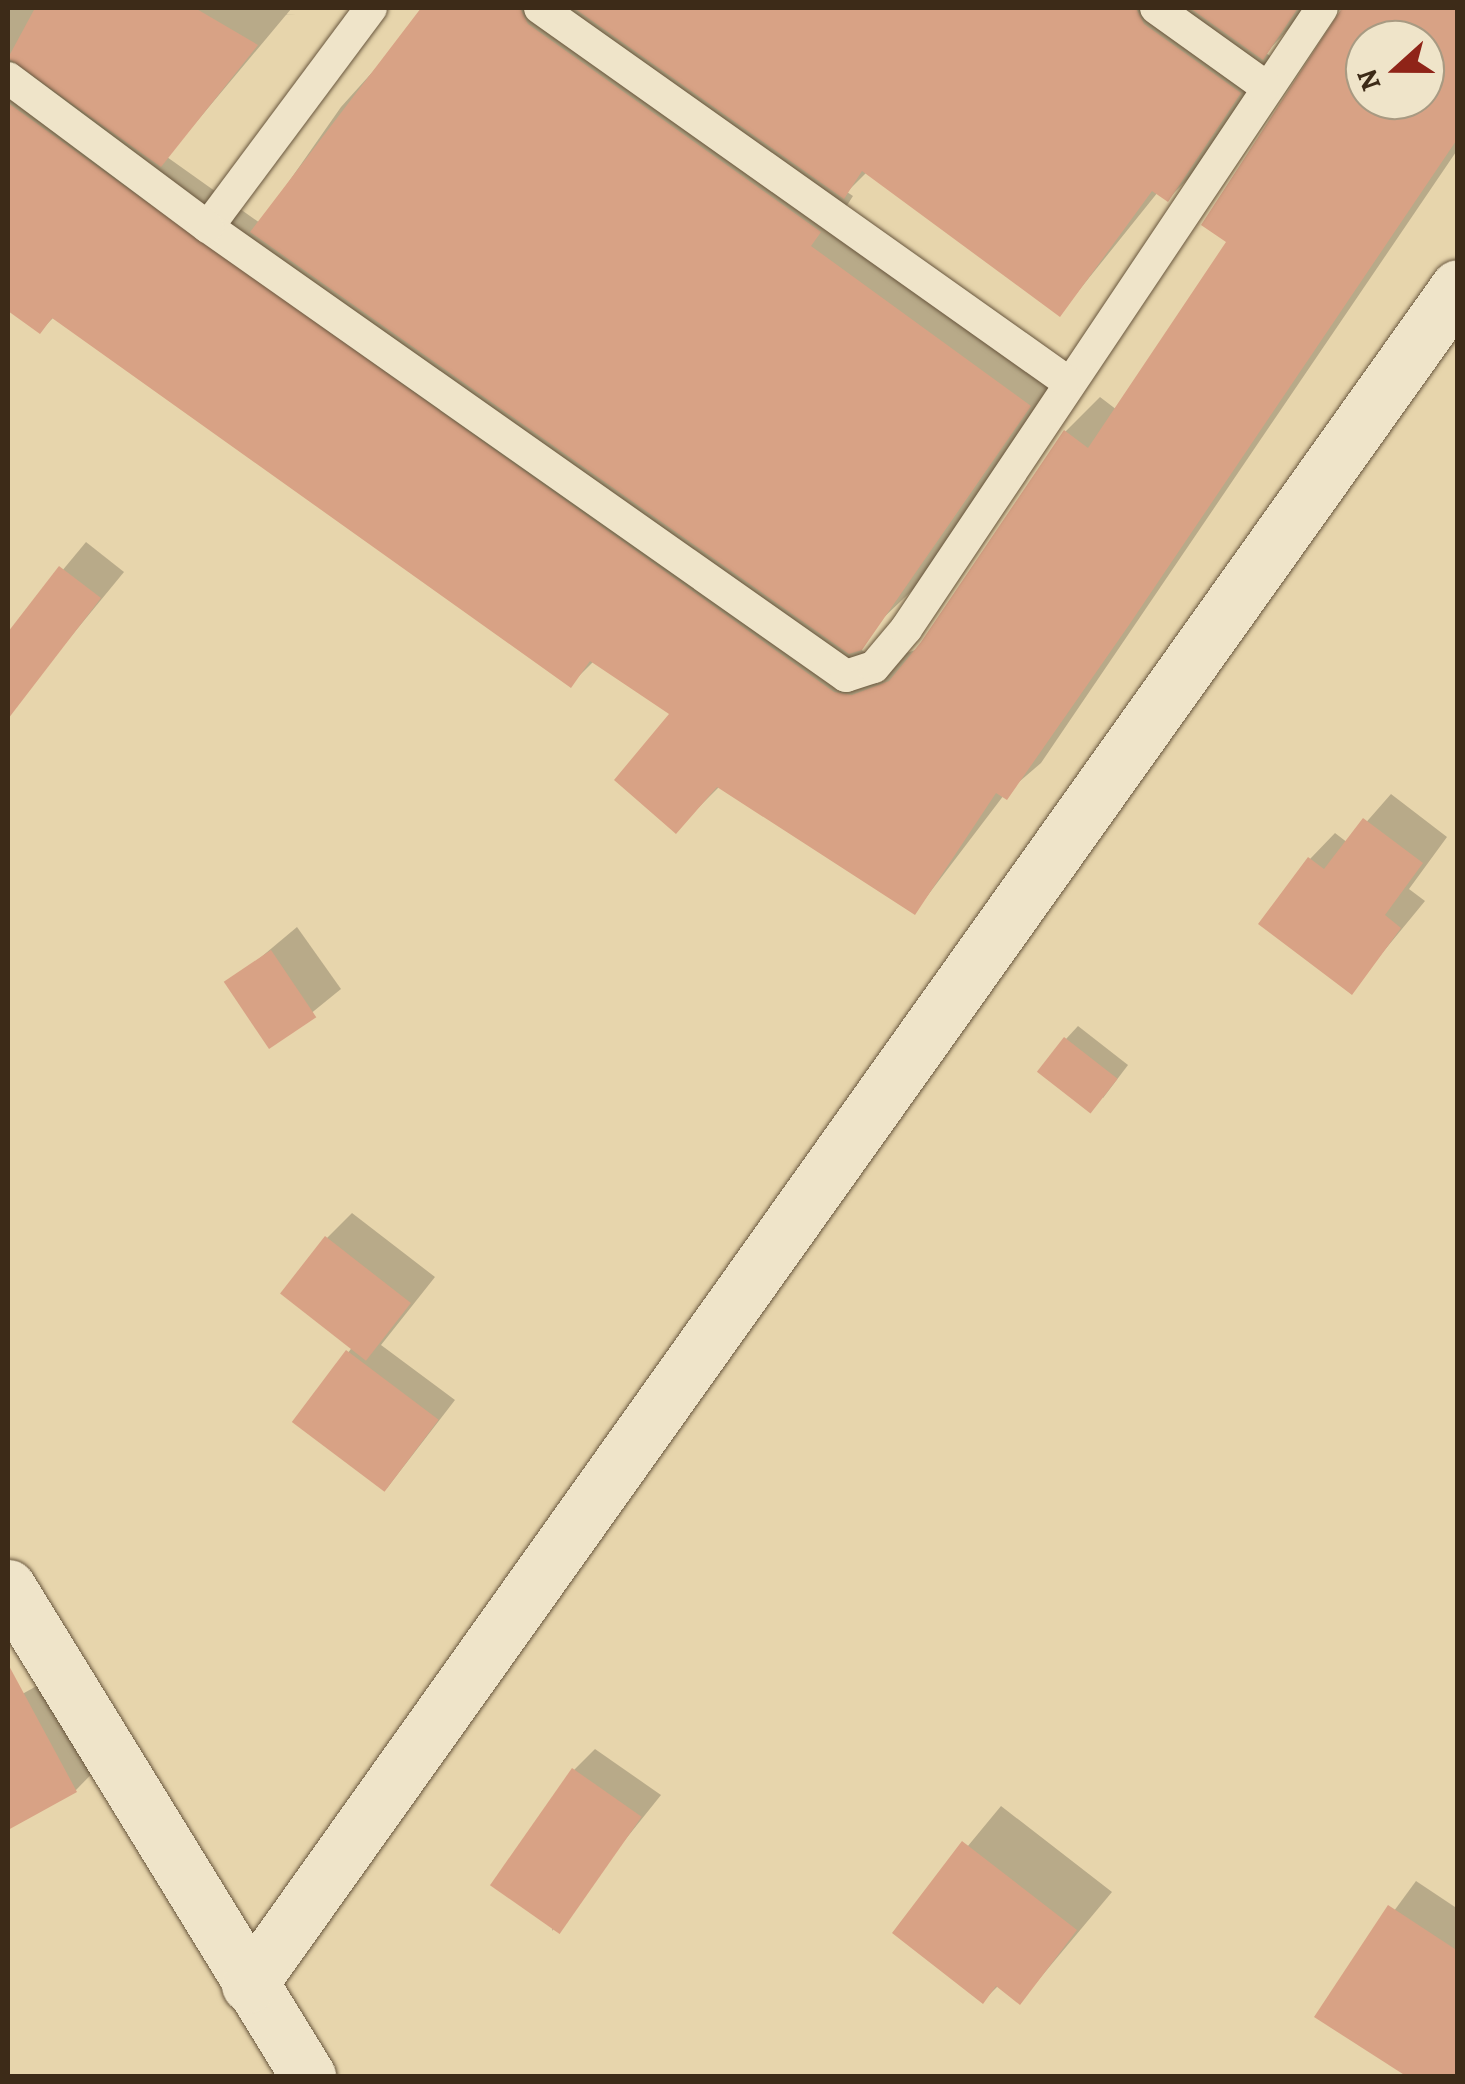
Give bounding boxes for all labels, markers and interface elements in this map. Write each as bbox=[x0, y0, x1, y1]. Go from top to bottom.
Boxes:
north arrow bbox=[1345, 20, 1445, 120]
text: N bbox=[1347, 64, 1390, 96]

